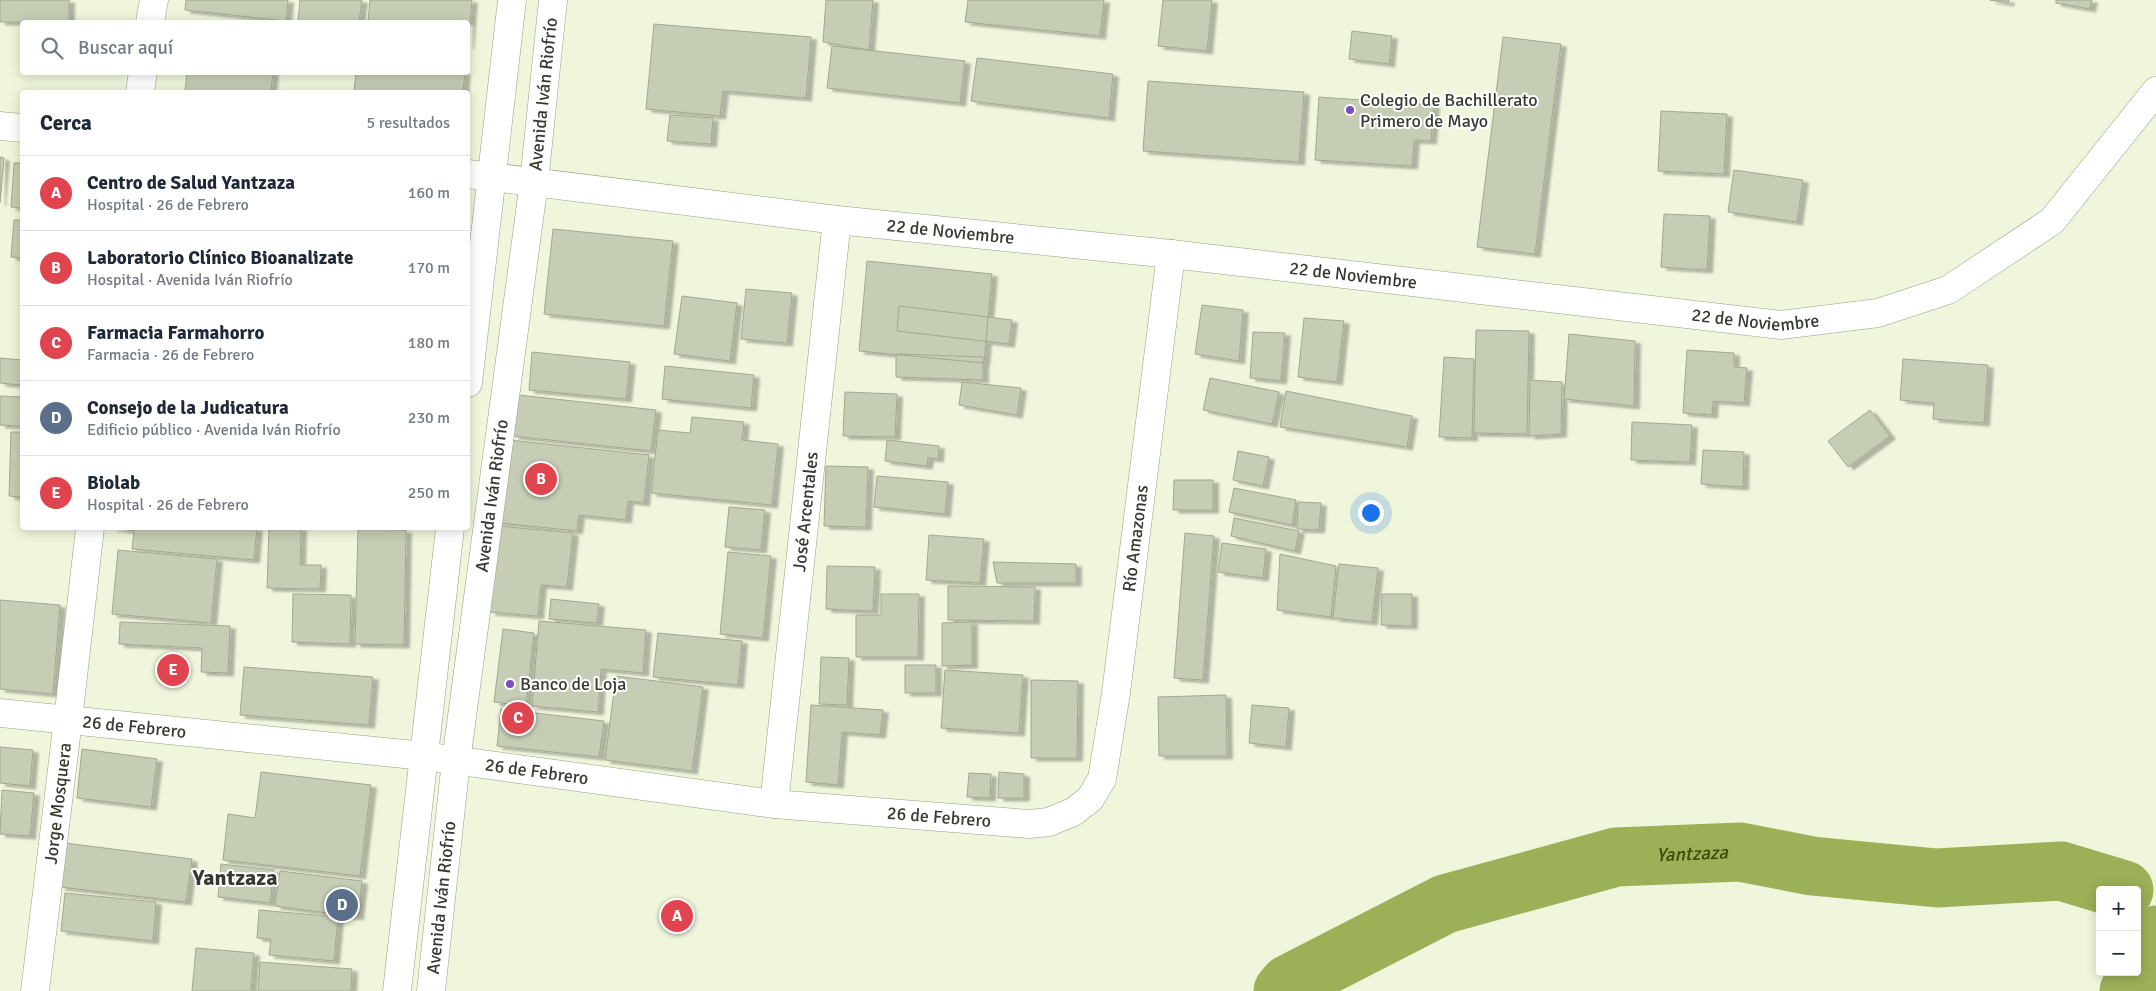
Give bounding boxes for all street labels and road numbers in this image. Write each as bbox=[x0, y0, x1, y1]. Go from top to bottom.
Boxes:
street label: Avenida Iván Riofrío bbox=[524, 16, 562, 172]
street label: 22 de Noviembre bbox=[886, 214, 1016, 249]
street label: 22 de Noviembre bbox=[1288, 257, 1418, 294]
street label: 22 de Noviembre bbox=[1690, 304, 1821, 336]
street label: Avenida Iván Riofrío bbox=[471, 418, 513, 574]
street label: José Arcentales bbox=[788, 451, 823, 573]
street label: Río Amazonas bbox=[1118, 484, 1153, 593]
street label: 26 de Febrero bbox=[81, 710, 187, 743]
street label: Jorge Mosquera bbox=[40, 741, 76, 865]
street label: 26 de Febrero bbox=[484, 753, 590, 789]
street label: 26 de Febrero bbox=[886, 802, 992, 832]
street label: Avenida Iván Riofrío bbox=[422, 820, 460, 975]

